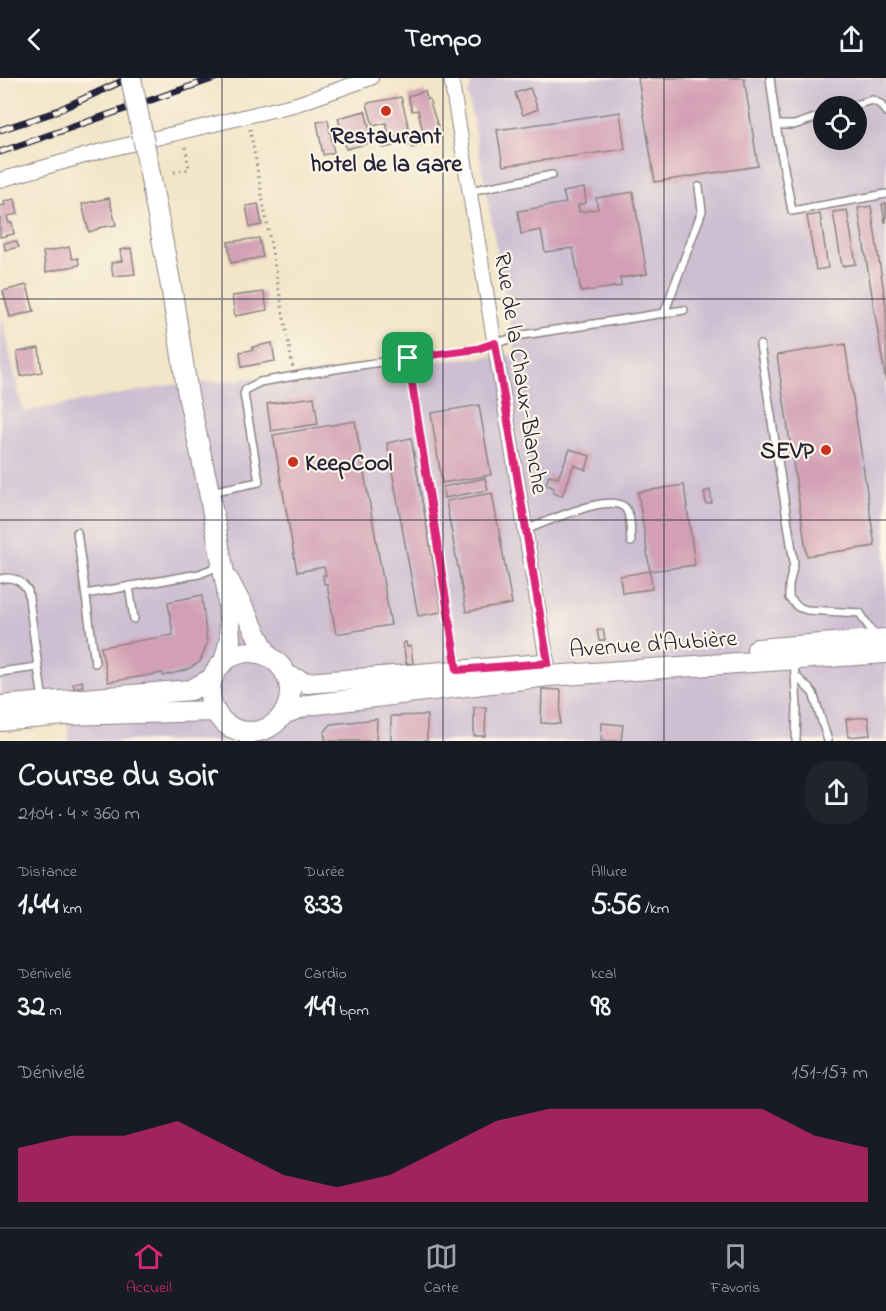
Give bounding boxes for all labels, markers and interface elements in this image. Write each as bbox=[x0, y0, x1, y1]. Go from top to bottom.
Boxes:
text: Tempo bbox=[404, 20, 482, 59]
icon: back bbox=[18, 23, 51, 56]
icon: share bbox=[835, 23, 868, 56]
map controls bbox=[813, 96, 867, 150]
button: locate bbox=[813, 96, 867, 150]
marker: Restaurant hotel de la Gare bbox=[379, 104, 393, 118]
place label: Restaurant hotel de la Gare bbox=[310, 120, 463, 183]
street label: Rue de la Chaux-Blanche bbox=[483, 250, 556, 497]
pin bbox=[382, 332, 433, 383]
icon: arrive bbox=[391, 341, 424, 374]
place label: SEVP bbox=[760, 435, 815, 470]
marker: SEVP bbox=[819, 443, 833, 457]
place label: KeepCool bbox=[305, 447, 393, 482]
marker: KeepCool bbox=[286, 455, 300, 469]
street label: Avenue d'Aubière bbox=[568, 622, 738, 669]
text: Course du soir bbox=[18, 753, 218, 801]
button: share bbox=[805, 761, 868, 824]
text: 21:04 · 4 × 360 m bbox=[18, 800, 140, 829]
text: Distance bbox=[18, 860, 77, 884]
text: Durée bbox=[304, 860, 344, 884]
text: Allure bbox=[591, 860, 627, 884]
text: 1.44 bbox=[18, 884, 58, 928]
text: 8:33 bbox=[304, 884, 343, 928]
text: 5:56 bbox=[591, 884, 641, 928]
text: km bbox=[58, 897, 82, 921]
text: /km bbox=[641, 897, 669, 921]
text: Dénivelé bbox=[18, 962, 71, 986]
text: Cardio bbox=[304, 962, 347, 986]
text: kcal bbox=[591, 962, 616, 986]
text: 32 bbox=[18, 986, 45, 1030]
text: 149 bbox=[304, 986, 335, 1030]
text: 98 bbox=[591, 986, 611, 1030]
text: m bbox=[45, 999, 62, 1023]
text: bpm bbox=[335, 999, 369, 1023]
text: Dénivelé bbox=[18, 1059, 85, 1088]
text: 151–157 m bbox=[792, 1059, 868, 1088]
tab: Accueil bbox=[126, 1240, 172, 1300]
tab: Carte bbox=[424, 1240, 459, 1300]
tab: Favoris bbox=[711, 1240, 760, 1300]

